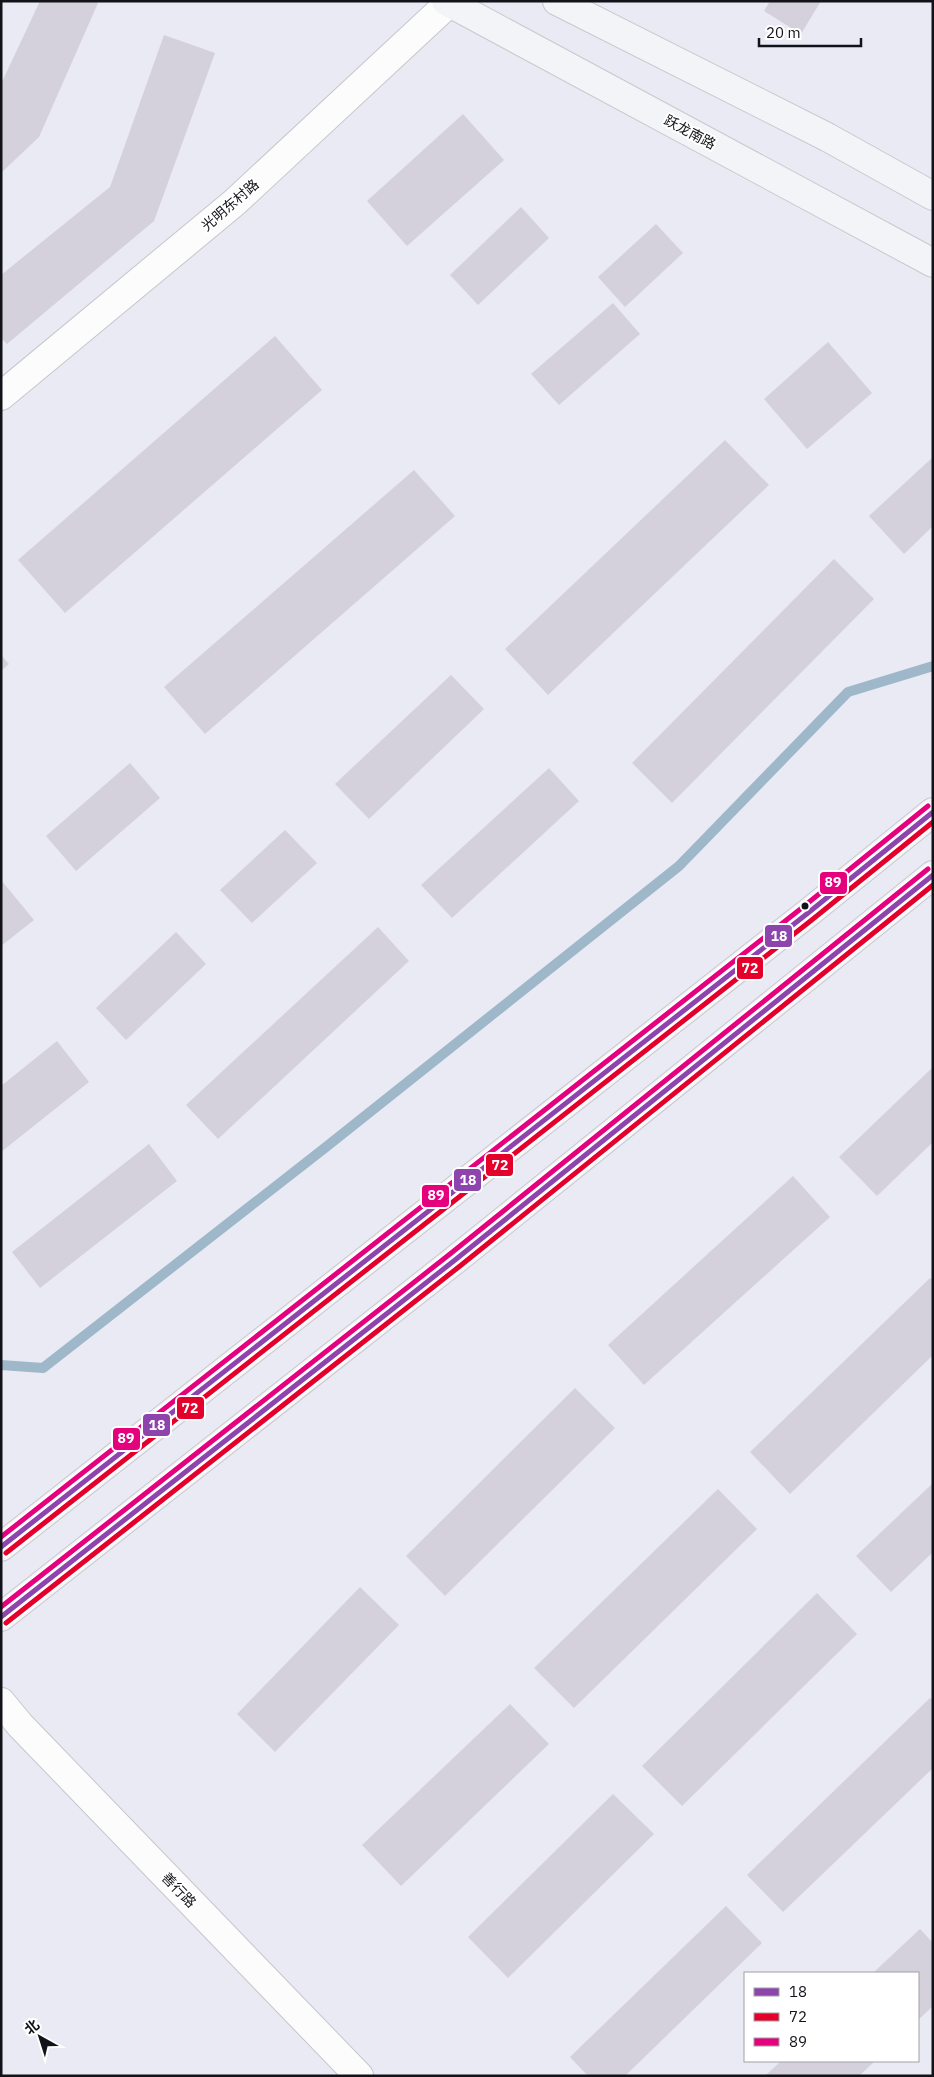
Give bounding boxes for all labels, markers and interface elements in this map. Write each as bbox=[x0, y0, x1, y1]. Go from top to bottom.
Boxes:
scale bar bbox=[759, 15, 862, 47]
text: 20 m bbox=[766, 23, 801, 42]
street label: 跃龙南路 bbox=[661, 111, 719, 153]
street label: 光明东村路 bbox=[198, 175, 262, 235]
line badge: 89 bbox=[819, 871, 848, 895]
text: 89 bbox=[825, 873, 841, 891]
unlabelled marker bbox=[800, 901, 810, 911]
line badge: 18 bbox=[764, 924, 793, 948]
text: 18 bbox=[771, 927, 787, 945]
line badge: 72 bbox=[736, 956, 764, 980]
text: 72 bbox=[742, 959, 758, 977]
line badge: 72 bbox=[485, 1153, 514, 1177]
text: 72 bbox=[492, 1156, 508, 1174]
line badge: 18 bbox=[453, 1168, 482, 1192]
text: 18 bbox=[460, 1171, 476, 1189]
line badge: 89 bbox=[421, 1184, 450, 1208]
text: 89 bbox=[428, 1186, 444, 1204]
line badge: 72 bbox=[176, 1396, 205, 1420]
text: 72 bbox=[182, 1399, 198, 1417]
line badge: 18 bbox=[142, 1413, 171, 1437]
text: 18 bbox=[149, 1416, 165, 1434]
line badge: 89 bbox=[112, 1427, 141, 1451]
text: 89 bbox=[118, 1429, 134, 1447]
street label: 善行路 bbox=[158, 1869, 200, 1911]
legend bbox=[744, 1972, 919, 2062]
text: 18 bbox=[789, 1982, 807, 2001]
text: 72 bbox=[789, 2007, 807, 2026]
north arrow bbox=[15, 2012, 65, 2062]
text: 北 bbox=[21, 2015, 43, 2038]
text: 89 bbox=[789, 2032, 807, 2051]

